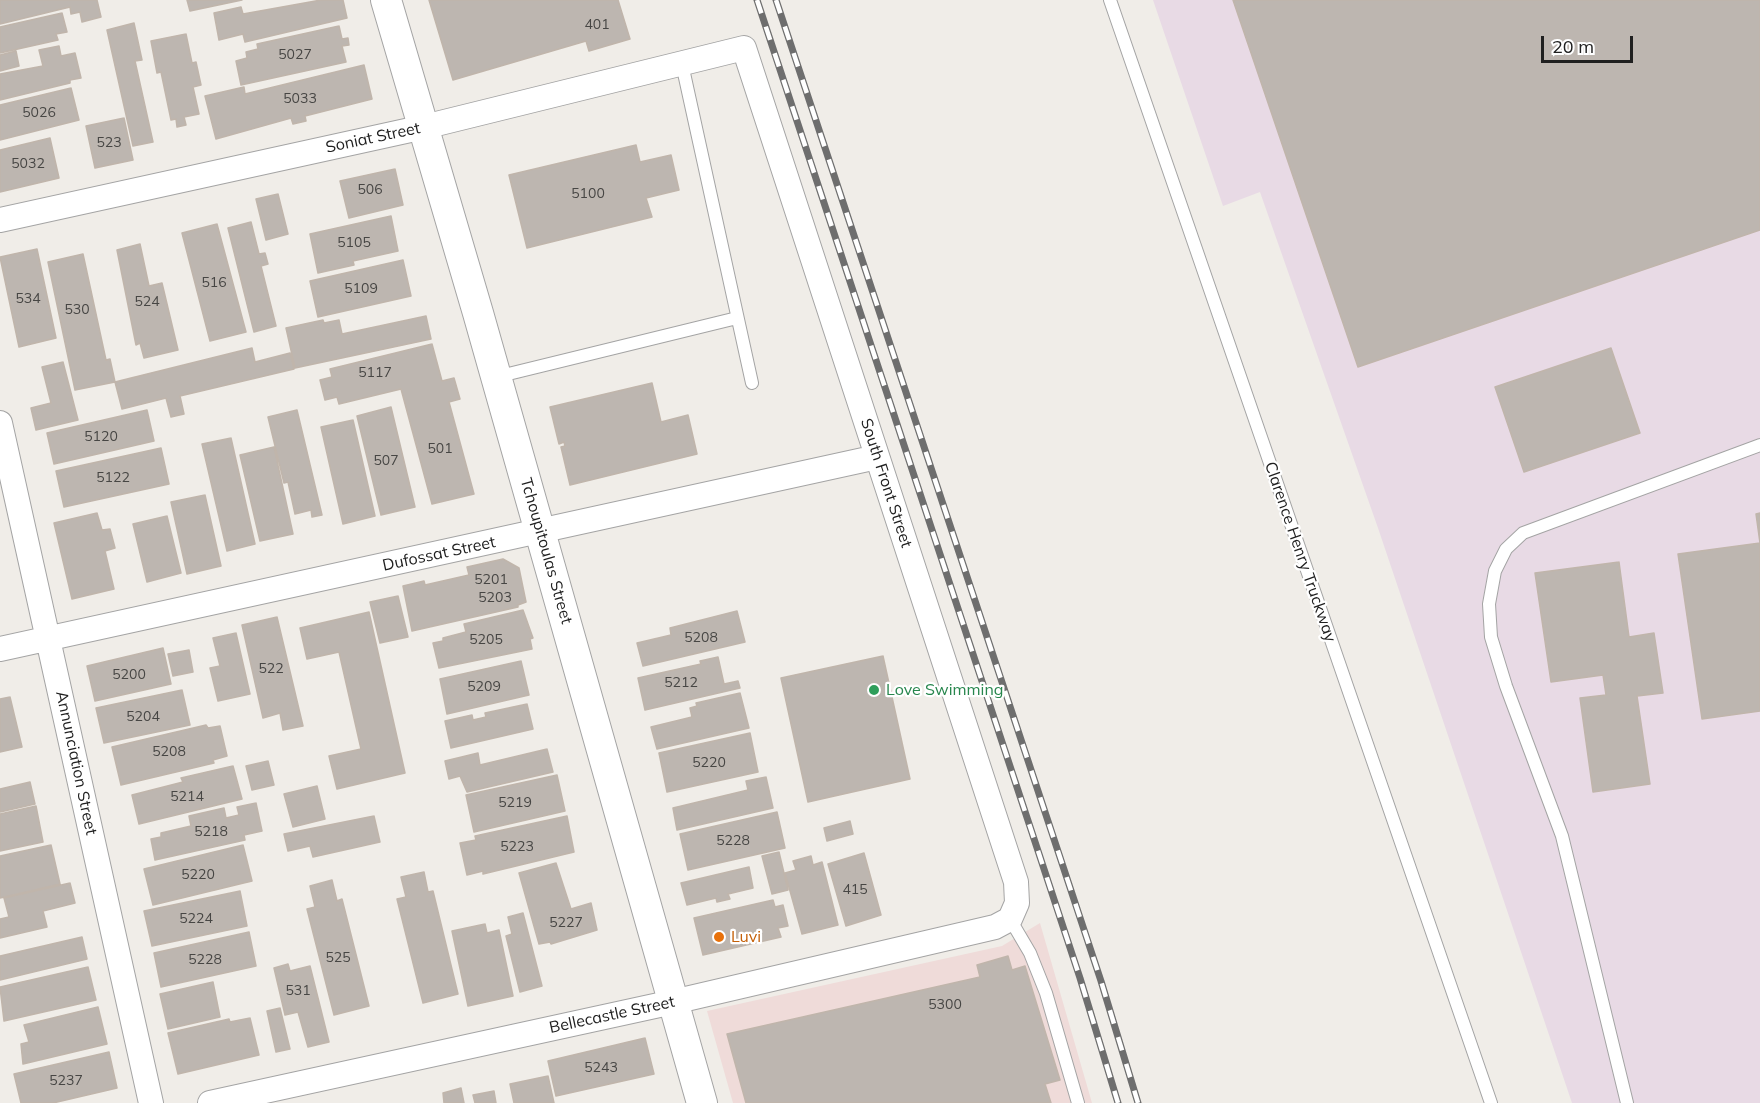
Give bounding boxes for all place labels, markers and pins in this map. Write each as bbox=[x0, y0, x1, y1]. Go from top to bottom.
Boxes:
place label: Love Swimming bbox=[886, 680, 1003, 700]
marker: Love Swimming bbox=[867, 683, 881, 697]
place label: Luvi bbox=[731, 927, 761, 947]
marker: Luvi bbox=[712, 930, 726, 944]

